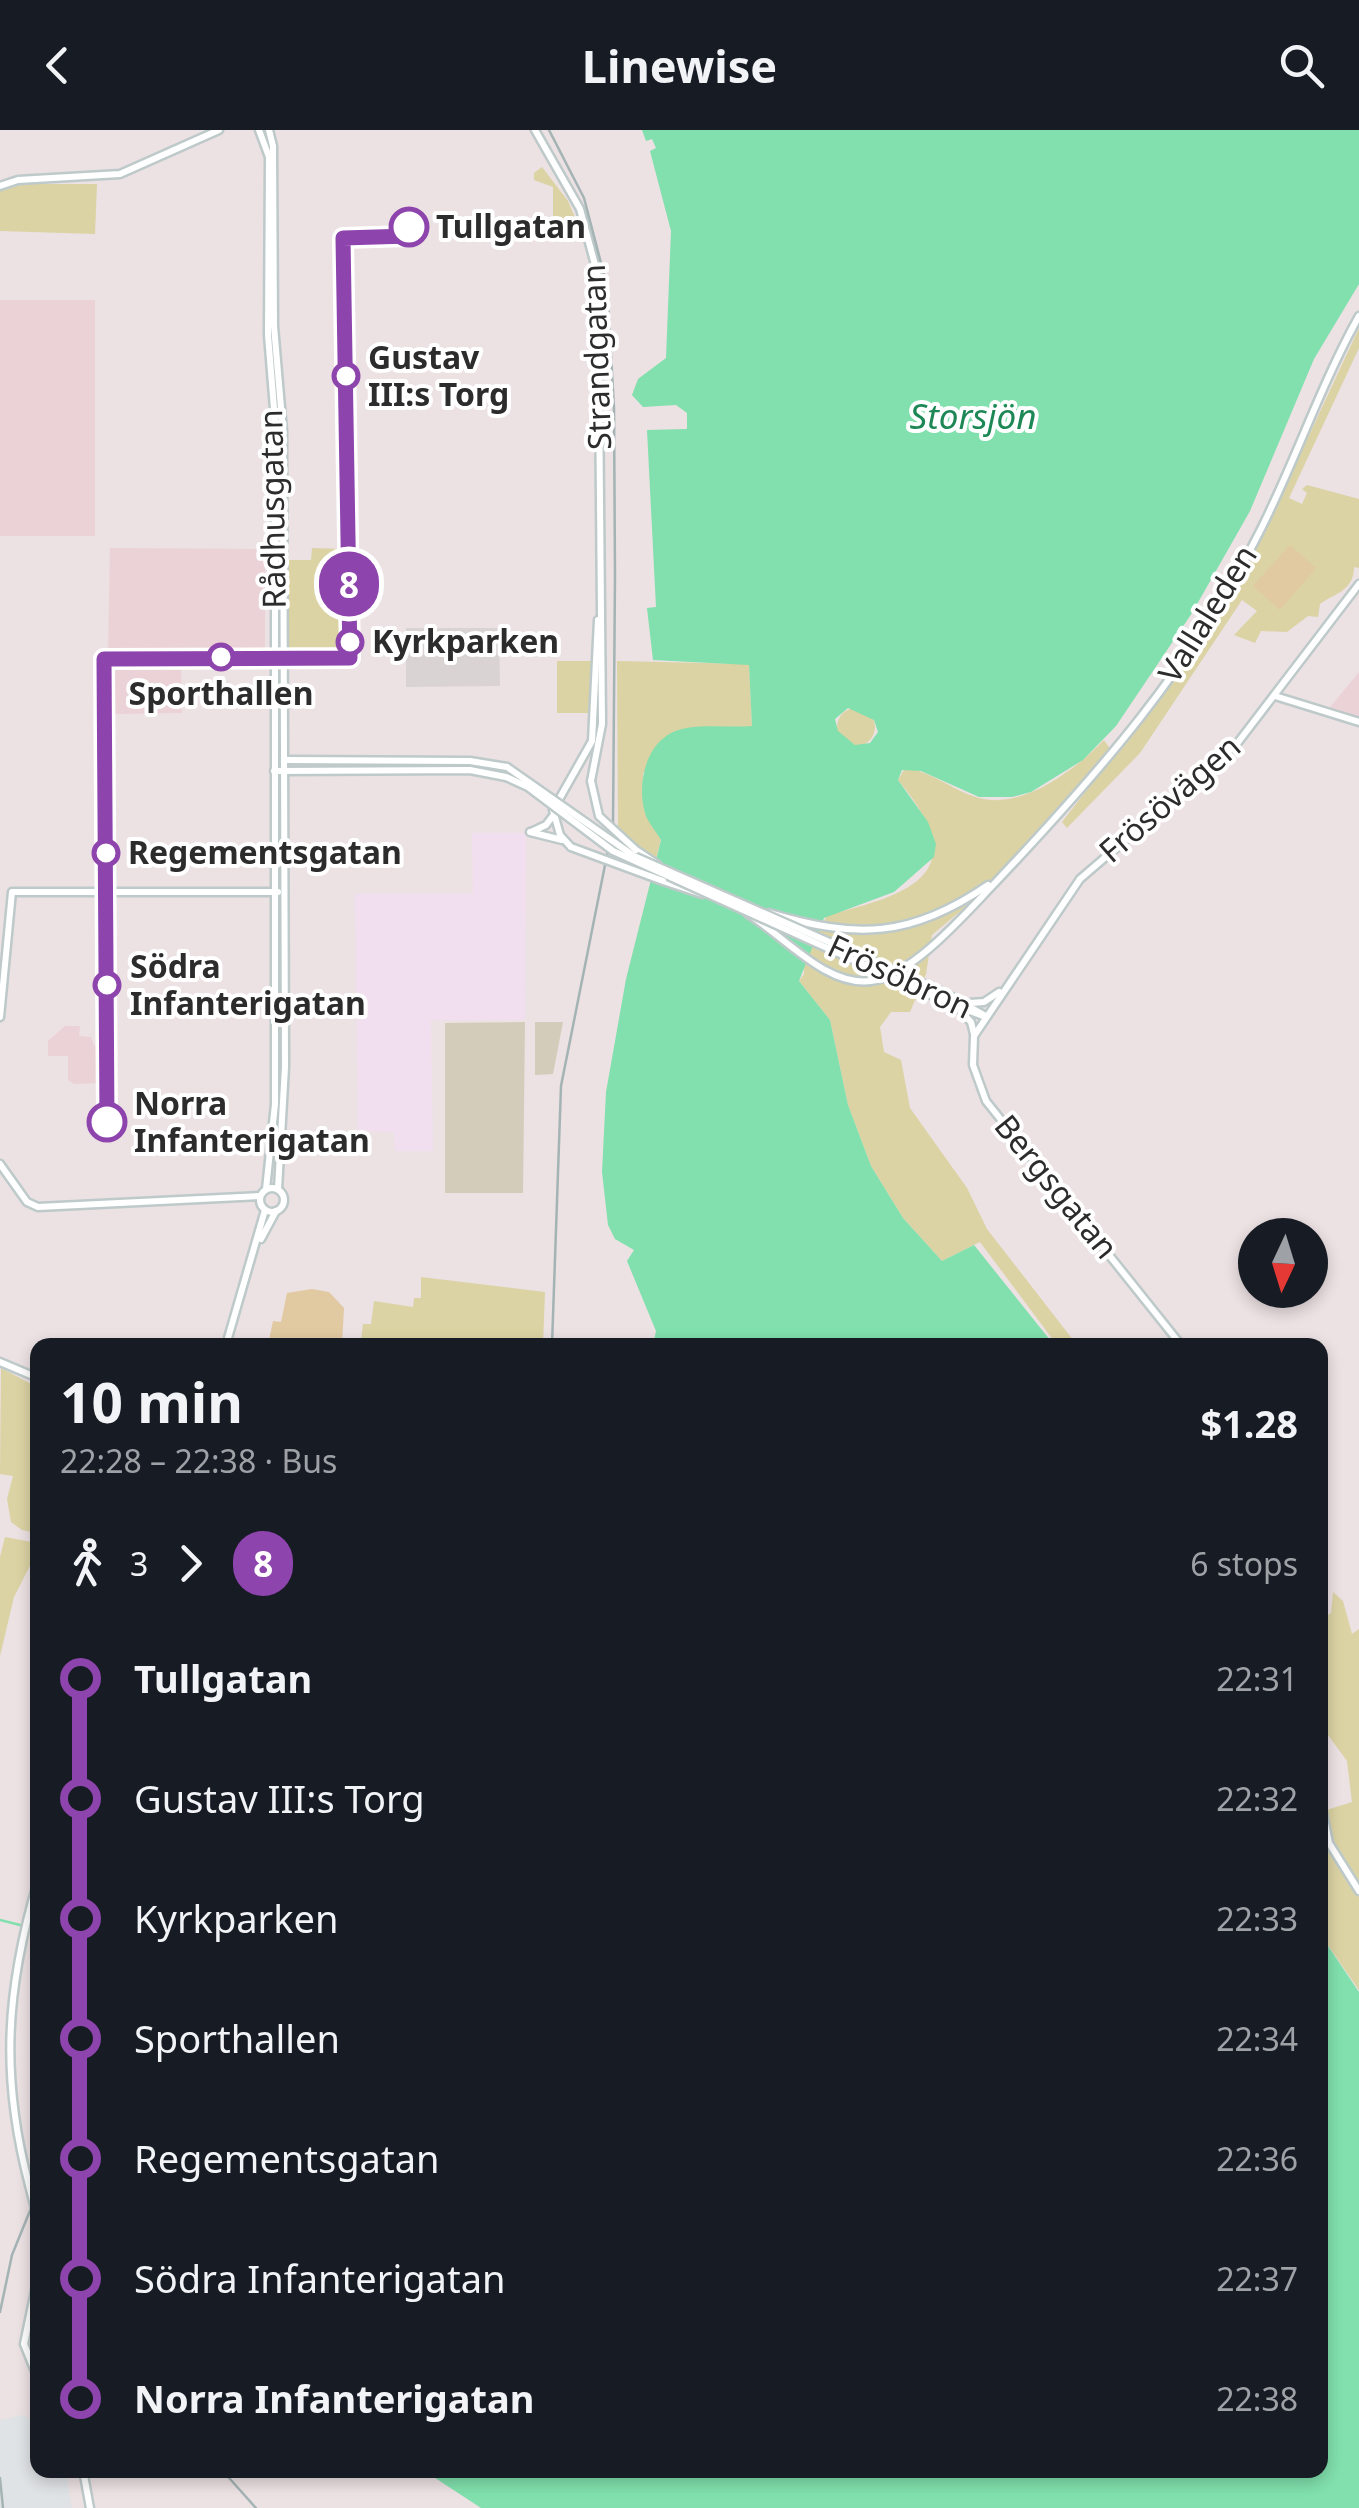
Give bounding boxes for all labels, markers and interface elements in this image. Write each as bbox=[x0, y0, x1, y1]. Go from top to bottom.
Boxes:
text: Linewise bbox=[582, 35, 777, 96]
icon: back bbox=[30, 38, 85, 93]
icon: search bbox=[1274, 38, 1329, 93]
place label: Tullgatan bbox=[436, 204, 586, 247]
marker: Tullgatan bbox=[390, 208, 428, 246]
street label: Strandgatan bbox=[571, 263, 620, 451]
place label: Gustav III:s Torg bbox=[368, 335, 509, 415]
marker: Gustav III:s Torg bbox=[333, 363, 359, 389]
water label: Storsjön bbox=[909, 392, 1037, 439]
street label: Rådhusgatan bbox=[248, 409, 295, 609]
street label: Vallaleden bbox=[1147, 536, 1266, 690]
line badge: 8 bbox=[316, 552, 382, 616]
text: 8 bbox=[339, 561, 359, 608]
place label: Kyrkparken bbox=[372, 619, 559, 662]
marker: Kyrkparken bbox=[337, 629, 363, 655]
marker: Sporthallen bbox=[208, 644, 234, 670]
place label: Sporthallen bbox=[129, 671, 314, 714]
street label: Frösövägen bbox=[1089, 724, 1249, 871]
place label: Regementsgatan bbox=[128, 830, 402, 873]
marker: Regementsgatan bbox=[93, 840, 119, 866]
street label: Frösöbron bbox=[821, 923, 980, 1028]
place label: Södra Infanterigatan bbox=[130, 944, 366, 1024]
marker: Södra Infanterigatan bbox=[94, 972, 120, 998]
place label: Norra Infanterigatan bbox=[134, 1081, 370, 1161]
marker: Norra Infanterigatan bbox=[88, 1103, 126, 1141]
street label: Bergsgatan bbox=[986, 1105, 1129, 1267]
north arrow bbox=[1238, 1218, 1328, 1308]
map controls bbox=[1238, 1218, 1328, 1308]
text: 10 min bbox=[60, 1364, 243, 1439]
text: $1.28 bbox=[1200, 1397, 1298, 1449]
text: 22:28 – 22:38 · Bus bbox=[60, 1439, 337, 1482]
icon: walk bbox=[60, 1536, 115, 1591]
icon: forward bbox=[163, 1536, 218, 1591]
text: 8 bbox=[253, 1540, 273, 1587]
text: 3 bbox=[130, 1542, 148, 1585]
text: 6 stops bbox=[1190, 1542, 1298, 1585]
text: Tullgatan bbox=[134, 1652, 312, 1704]
text: 22:31 bbox=[1216, 1657, 1298, 1700]
text: Gustav III:s Torg bbox=[134, 1772, 425, 1824]
text: 22:32 bbox=[1216, 1777, 1298, 1820]
text: Kyrkparken bbox=[134, 1892, 338, 1944]
text: 22:33 bbox=[1216, 1897, 1298, 1940]
text: Sporthallen bbox=[134, 2012, 340, 2064]
text: 22:34 bbox=[1216, 2017, 1298, 2060]
text: Regementsgatan bbox=[134, 2132, 439, 2184]
text: 22:36 bbox=[1216, 2137, 1298, 2180]
text: Södra Infanterigatan bbox=[134, 2252, 505, 2304]
text: 22:37 bbox=[1216, 2257, 1298, 2300]
text: Norra Infanterigatan bbox=[134, 2372, 534, 2424]
text: 22:38 bbox=[1216, 2377, 1298, 2420]

